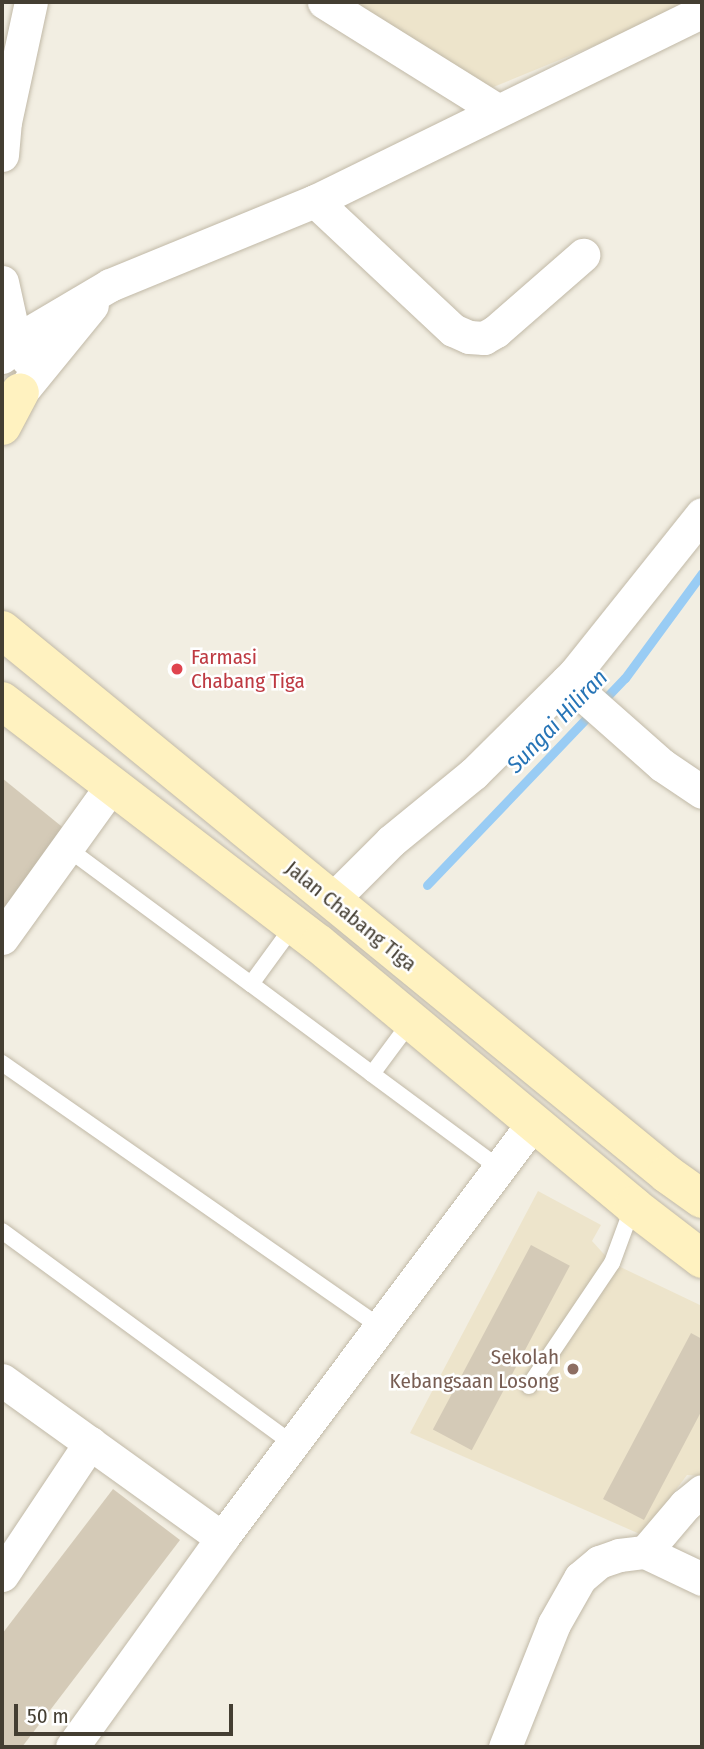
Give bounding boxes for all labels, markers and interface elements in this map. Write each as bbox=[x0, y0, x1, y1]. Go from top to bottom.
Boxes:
place label: Farmasi Chabang Tiga bbox=[191, 644, 305, 694]
marker: Farmasi Chabang Tiga bbox=[169, 661, 185, 677]
water label: Sungai Hiliran bbox=[501, 664, 613, 778]
street label: Jalan Chabang Tiga bbox=[280, 855, 422, 977]
place label: Sekolah Kebangsaan Losong bbox=[390, 1344, 559, 1394]
marker: Sekolah Kebangsaan Losong bbox=[565, 1361, 581, 1377]
scale bar bbox=[18, 1690, 236, 1734]
text: 50 m bbox=[27, 1703, 69, 1729]

